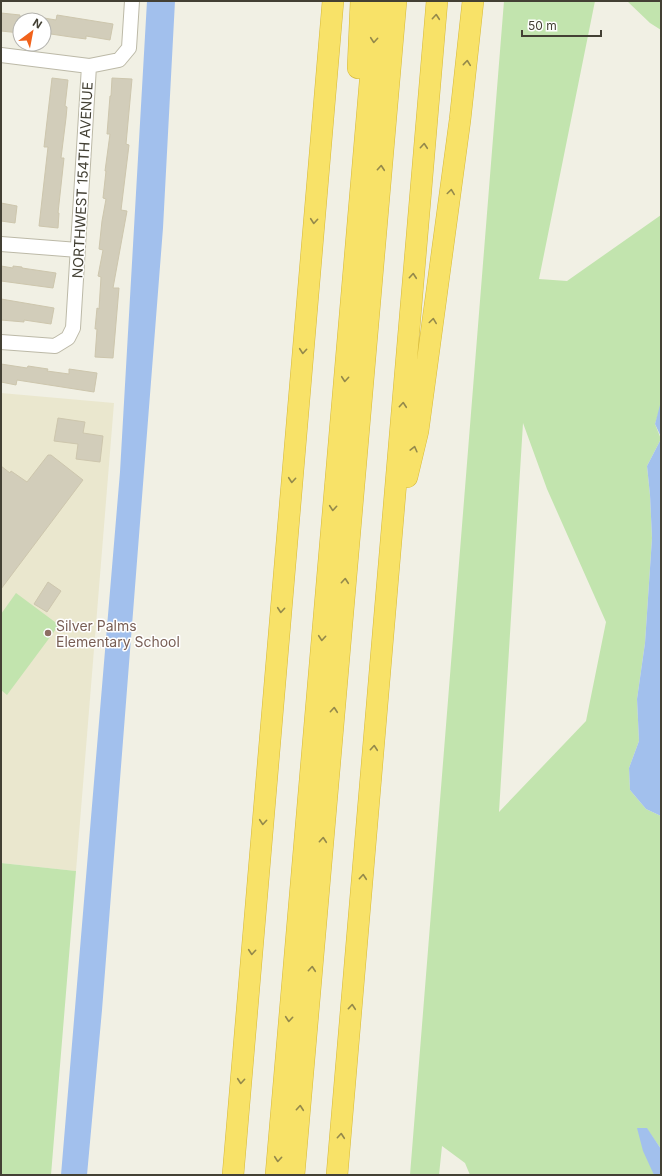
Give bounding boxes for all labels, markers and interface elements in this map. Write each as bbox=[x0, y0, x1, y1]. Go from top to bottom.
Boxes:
north arrow bbox=[12, 12, 52, 52]
scale bar bbox=[522, 12, 601, 38]
one-way arrow bbox=[431, 14, 440, 20]
text: N bbox=[30, 15, 45, 32]
text: 50 m bbox=[528, 18, 557, 33]
one-way arrow bbox=[370, 37, 379, 43]
one-way arrow bbox=[462, 60, 471, 66]
street label: NORTHWEST 154TH AVENUE bbox=[68, 81, 96, 279]
one-way arrow bbox=[419, 143, 428, 149]
one-way arrow bbox=[377, 165, 386, 171]
one-way arrow bbox=[446, 189, 455, 195]
one-way arrow bbox=[310, 218, 319, 224]
one-way arrow bbox=[409, 273, 418, 279]
one-way arrow bbox=[428, 318, 437, 324]
one-way arrow bbox=[299, 348, 308, 354]
one-way arrow bbox=[340, 376, 349, 382]
one-way arrow bbox=[398, 402, 407, 408]
one-way arrow bbox=[409, 446, 417, 453]
one-way arrow bbox=[288, 477, 297, 483]
one-way arrow bbox=[329, 505, 338, 511]
one-way arrow bbox=[341, 578, 350, 584]
one-way arrow bbox=[277, 607, 286, 613]
place label: Silver Palms Elementary School bbox=[56, 617, 180, 650]
marker: Silver Palms Elementary School bbox=[43, 628, 53, 638]
one-way arrow bbox=[318, 635, 327, 641]
one-way arrow bbox=[330, 707, 339, 713]
one-way arrow bbox=[369, 745, 378, 751]
one-way arrow bbox=[258, 819, 267, 825]
one-way arrow bbox=[318, 837, 327, 843]
one-way arrow bbox=[358, 874, 367, 880]
one-way arrow bbox=[248, 949, 257, 955]
one-way arrow bbox=[307, 966, 316, 972]
one-way arrow bbox=[347, 1004, 356, 1010]
one-way arrow bbox=[285, 1016, 294, 1022]
one-way arrow bbox=[237, 1078, 246, 1084]
one-way arrow bbox=[295, 1105, 304, 1111]
one-way arrow bbox=[336, 1133, 345, 1139]
one-way arrow bbox=[273, 1156, 282, 1162]

